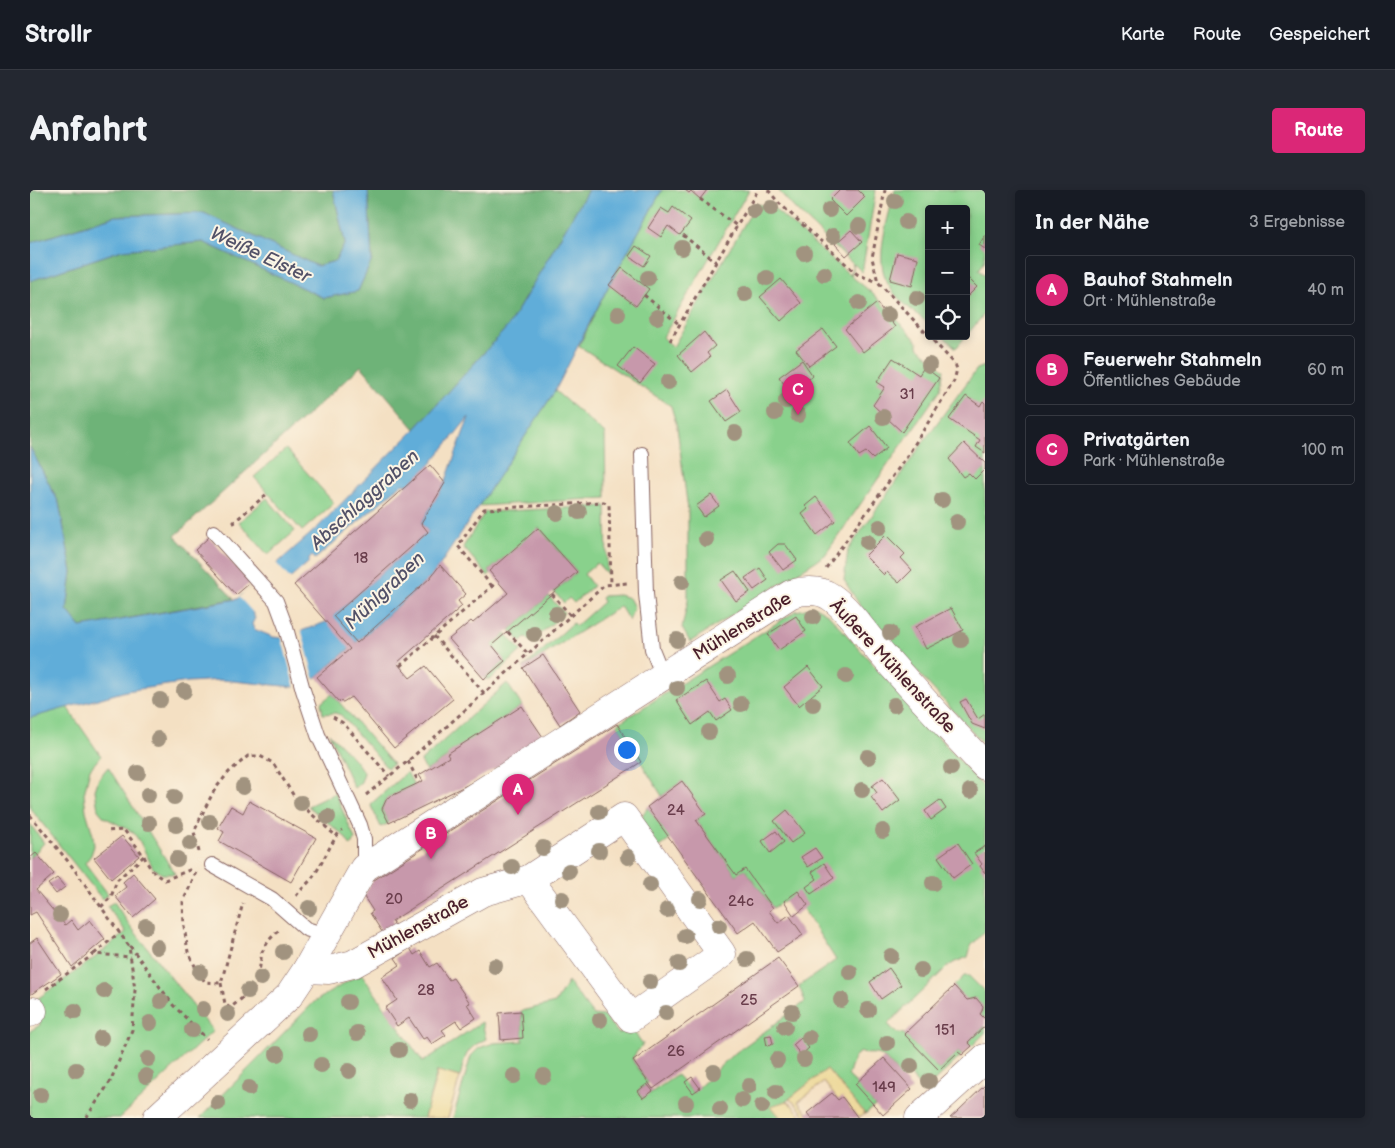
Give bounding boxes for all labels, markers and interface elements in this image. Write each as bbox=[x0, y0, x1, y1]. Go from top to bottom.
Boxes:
text: Strollr bbox=[25, 20, 92, 49]
text: Karte bbox=[1121, 24, 1165, 45]
text: Route bbox=[1193, 24, 1241, 45]
text: Gespeichert bbox=[1269, 24, 1370, 45]
button: Route bbox=[1272, 108, 1365, 153]
text: Anfahrt bbox=[30, 109, 148, 152]
map controls bbox=[925, 205, 970, 340]
button: + bbox=[925, 205, 970, 250]
text: In der Nähe bbox=[1035, 210, 1149, 235]
text: 3 Ergebnisse bbox=[1249, 213, 1345, 232]
water label: Weiße Elster bbox=[207, 222, 315, 289]
button: − bbox=[925, 250, 970, 295]
text: Bauhof Stahmeln bbox=[1083, 269, 1233, 292]
text: A bbox=[1047, 281, 1057, 300]
text: 40 m bbox=[1307, 281, 1344, 300]
text: Ort · Mühlenstraße bbox=[1083, 292, 1216, 311]
button: locate bbox=[925, 295, 970, 340]
text: Feuerwehr Stahmeln bbox=[1083, 349, 1262, 372]
text: B bbox=[1046, 361, 1058, 380]
text: 60 m bbox=[1307, 361, 1344, 380]
text: Öffentliches Gebäude bbox=[1083, 372, 1241, 391]
pin: C bbox=[782, 374, 814, 415]
house number: 31 bbox=[899, 385, 915, 404]
text: Privatgärten bbox=[1083, 429, 1190, 452]
text: C bbox=[1046, 441, 1058, 460]
text: 100 m bbox=[1301, 441, 1344, 460]
water label: Abschlaggraben bbox=[305, 445, 424, 556]
text: Park · Mühlenstraße bbox=[1083, 452, 1225, 471]
water label: Mühlgraben bbox=[340, 547, 430, 635]
house number: 18 bbox=[354, 549, 369, 568]
street label: Mühlenstraße bbox=[689, 588, 796, 665]
street label: Äußere Mühlenstraße bbox=[825, 595, 961, 738]
your location bbox=[614, 737, 640, 763]
pin: A bbox=[502, 774, 534, 815]
house number: 24 bbox=[667, 801, 685, 820]
pin: B bbox=[415, 818, 447, 859]
house number: 20 bbox=[385, 890, 403, 909]
street label: Mühlenstraße bbox=[364, 891, 473, 964]
house number: 24c bbox=[728, 892, 754, 911]
house number: 28 bbox=[417, 981, 435, 1000]
house number: 25 bbox=[740, 991, 758, 1010]
house number: 151 bbox=[935, 1021, 955, 1040]
house number: 26 bbox=[667, 1042, 685, 1061]
house number: 149 bbox=[872, 1078, 896, 1097]

